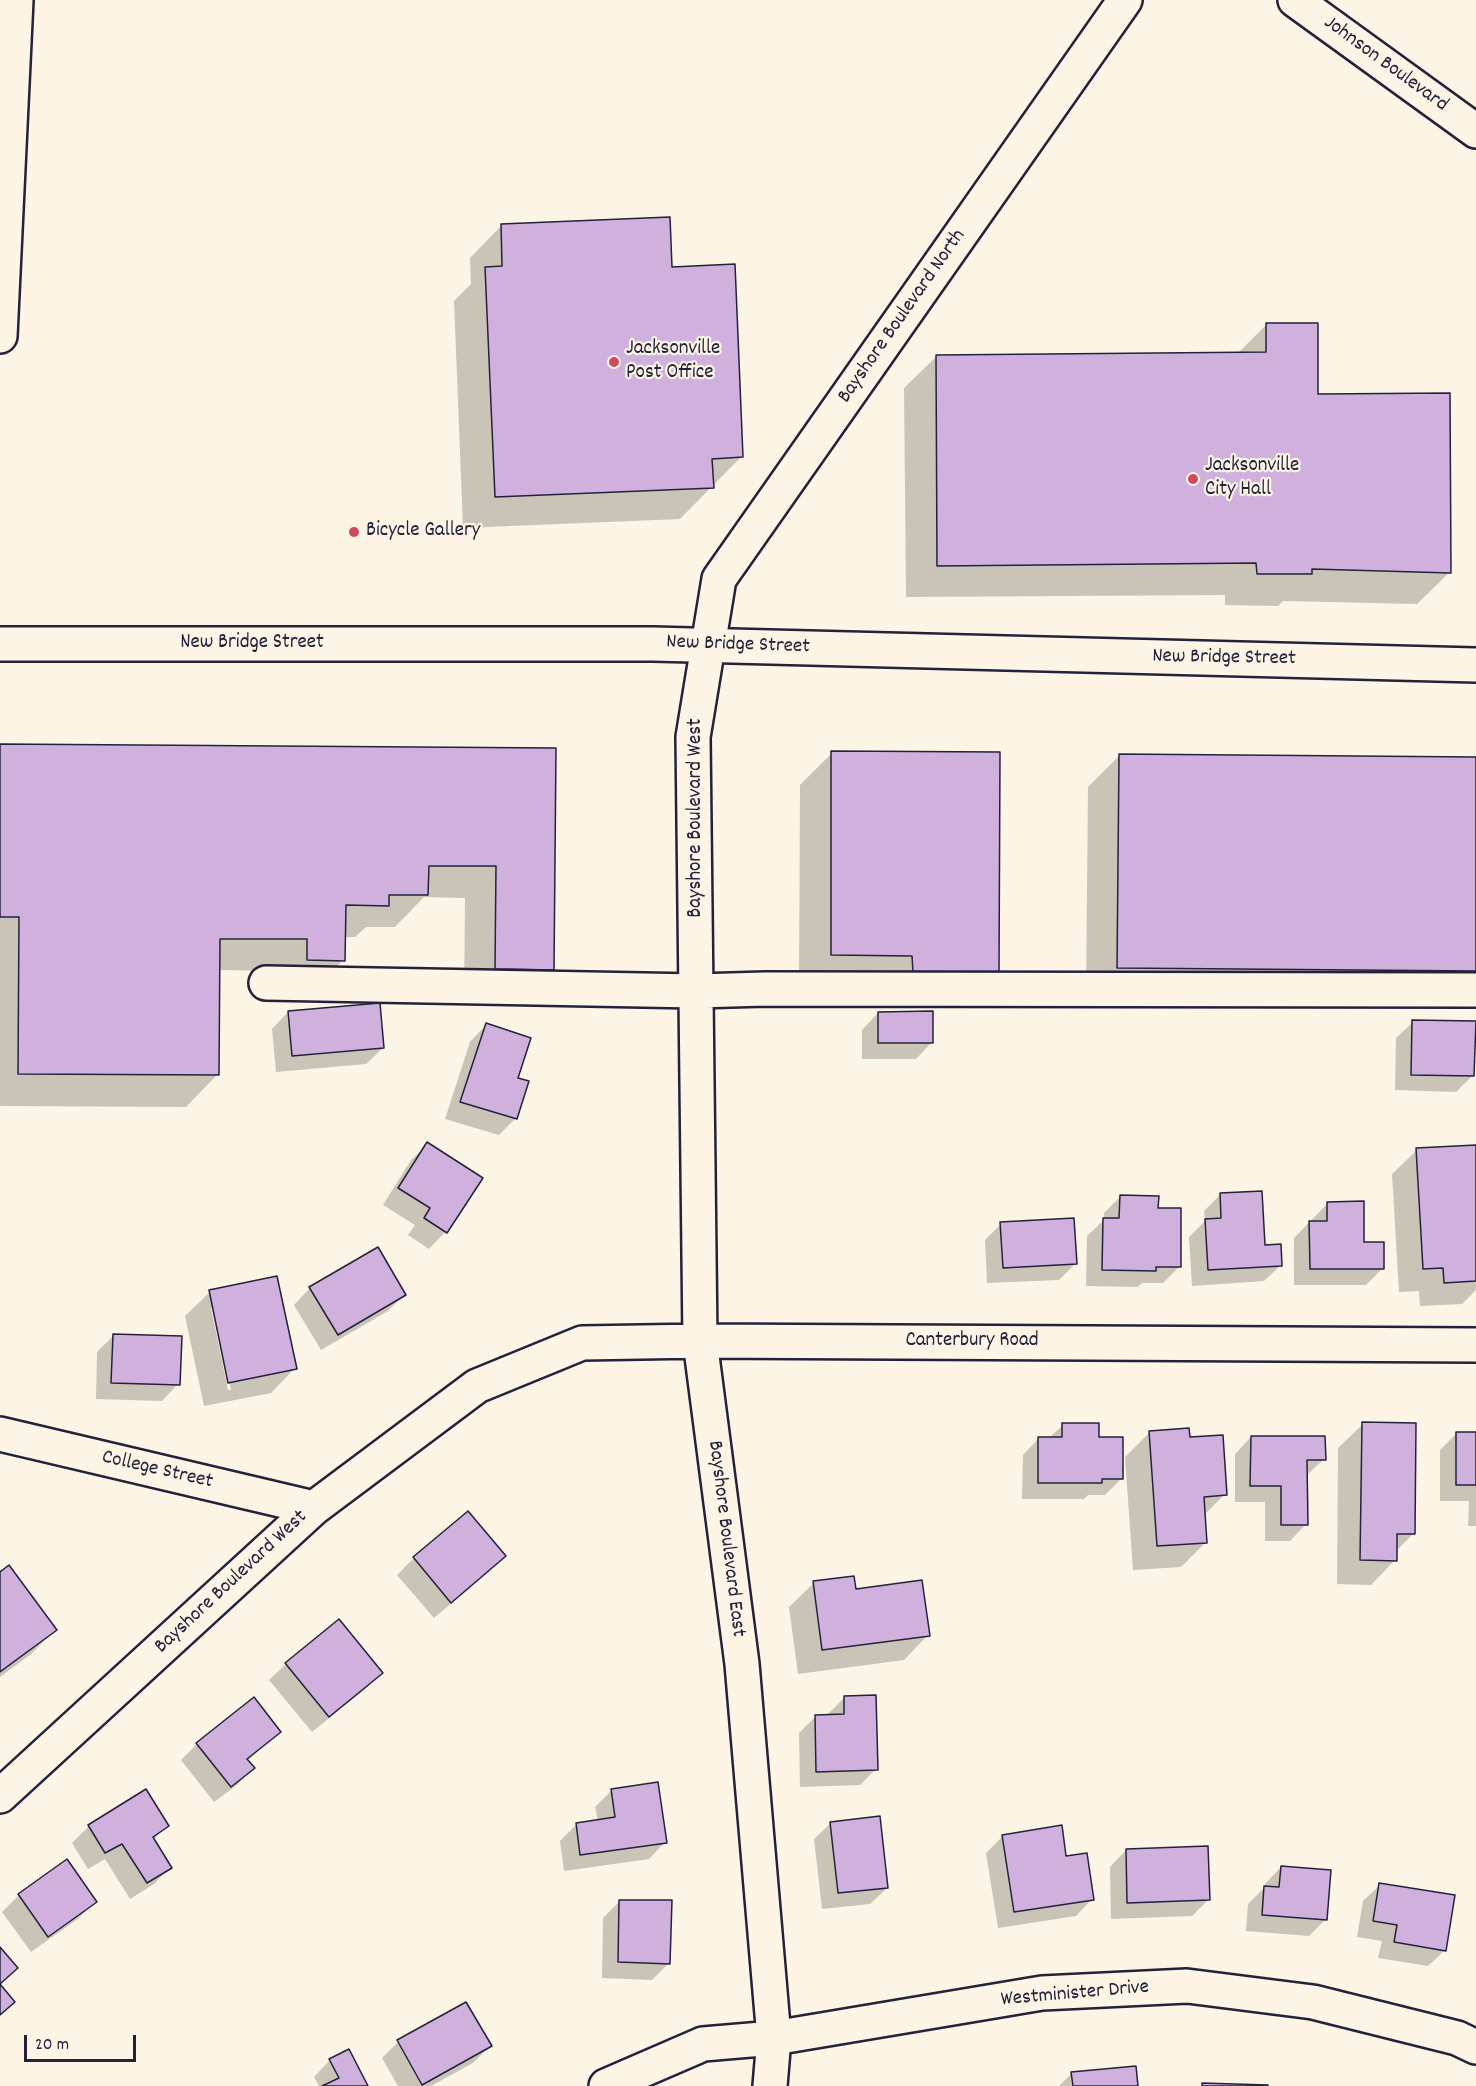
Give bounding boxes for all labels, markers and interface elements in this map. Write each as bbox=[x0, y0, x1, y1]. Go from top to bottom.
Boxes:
street label: Johnson Boulevard bbox=[1318, 11, 1452, 119]
street label: Bayshore Boulevard North bbox=[833, 225, 973, 409]
place label: Jacksonville Post Office bbox=[626, 337, 720, 387]
marker: Jacksonville Post Office bbox=[607, 355, 621, 369]
place label: Jacksonville City Hall bbox=[1205, 454, 1299, 504]
marker: Jacksonville City Hall bbox=[1186, 472, 1200, 486]
place label: Bicycle Gallery bbox=[366, 519, 480, 545]
marker: Bicycle Gallery bbox=[347, 525, 361, 539]
street label: New Bridge Street bbox=[180, 631, 324, 657]
street label: New Bridge Street bbox=[666, 631, 810, 661]
street label: New Bridge Street bbox=[1152, 645, 1296, 673]
street label: Bayshore Boulevard West bbox=[684, 718, 710, 918]
street label: Canterbury Road bbox=[905, 1329, 1039, 1355]
street label: Bayshore Boulevard East bbox=[700, 1439, 750, 1639]
street label: College Street bbox=[99, 1446, 215, 1496]
street label: Bayshore Boulevard West bbox=[150, 1506, 314, 1660]
street label: Westminister Drive bbox=[1000, 1976, 1150, 2014]
scale bar bbox=[27, 2023, 140, 2061]
text: 20 m bbox=[35, 2033, 69, 2058]

